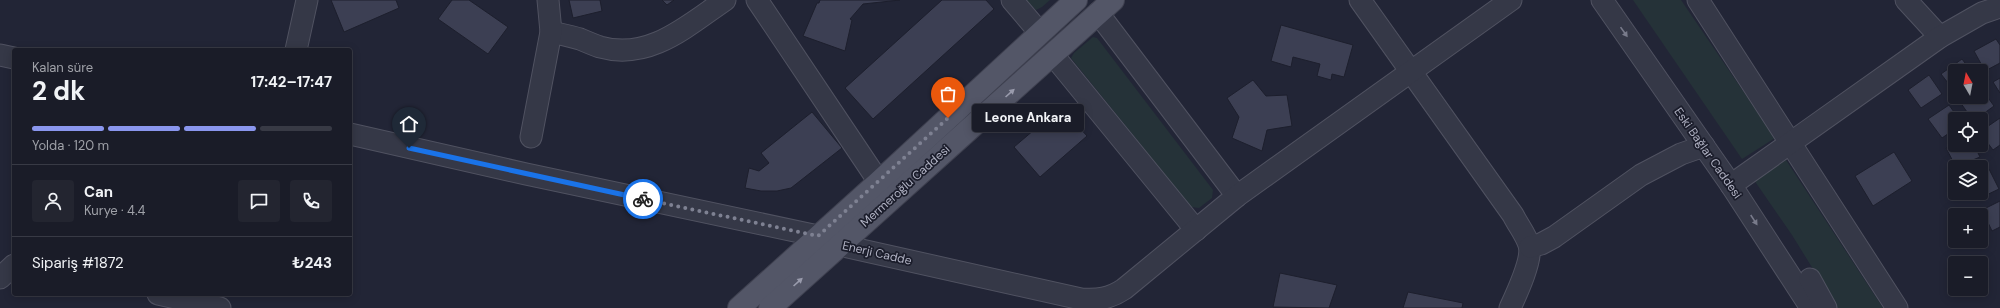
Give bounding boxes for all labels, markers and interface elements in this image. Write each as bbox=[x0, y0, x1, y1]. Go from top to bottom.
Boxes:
one-way arrow bbox=[1620, 27, 1628, 37]
text: Kalan süre bbox=[32, 59, 93, 76]
north arrow bbox=[1948, 64, 1988, 104]
map controls bbox=[1948, 64, 1988, 296]
text: 17:42–17:47 bbox=[251, 72, 332, 92]
text: 2 dk bbox=[32, 74, 85, 108]
pin bbox=[931, 77, 965, 118]
icon: bag bbox=[937, 83, 959, 105]
one-way arrow bbox=[1005, 88, 1016, 97]
callout: Leone Ankara bbox=[972, 104, 1084, 132]
street label: Eski Bağlar Caddesi bbox=[1671, 104, 1745, 202]
pin bbox=[392, 107, 426, 148]
text: Leone Ankara bbox=[985, 109, 1071, 126]
button: locate bbox=[1948, 112, 1988, 152]
icon: home bbox=[398, 113, 420, 135]
text: Yolda · 120 m bbox=[32, 137, 109, 154]
street label: Mermeroğlu Caddesi bbox=[857, 142, 953, 230]
button: layers bbox=[1948, 160, 1988, 200]
courier bbox=[623, 179, 663, 219]
button: person bbox=[32, 180, 74, 222]
button: chat bbox=[238, 180, 280, 222]
button: phone bbox=[290, 180, 332, 222]
text: Can bbox=[84, 182, 113, 202]
icon: bike bbox=[632, 188, 654, 210]
text: Kurye · 4.4 bbox=[84, 202, 145, 219]
button: + bbox=[1948, 208, 1988, 248]
one-way arrow bbox=[1750, 214, 1758, 225]
street label: Enerji Cadde bbox=[841, 237, 913, 269]
text: Sipariş #1872 bbox=[32, 253, 124, 273]
text: ₺243 bbox=[292, 253, 332, 273]
button: − bbox=[1948, 256, 1988, 296]
one-way arrow bbox=[793, 277, 804, 286]

